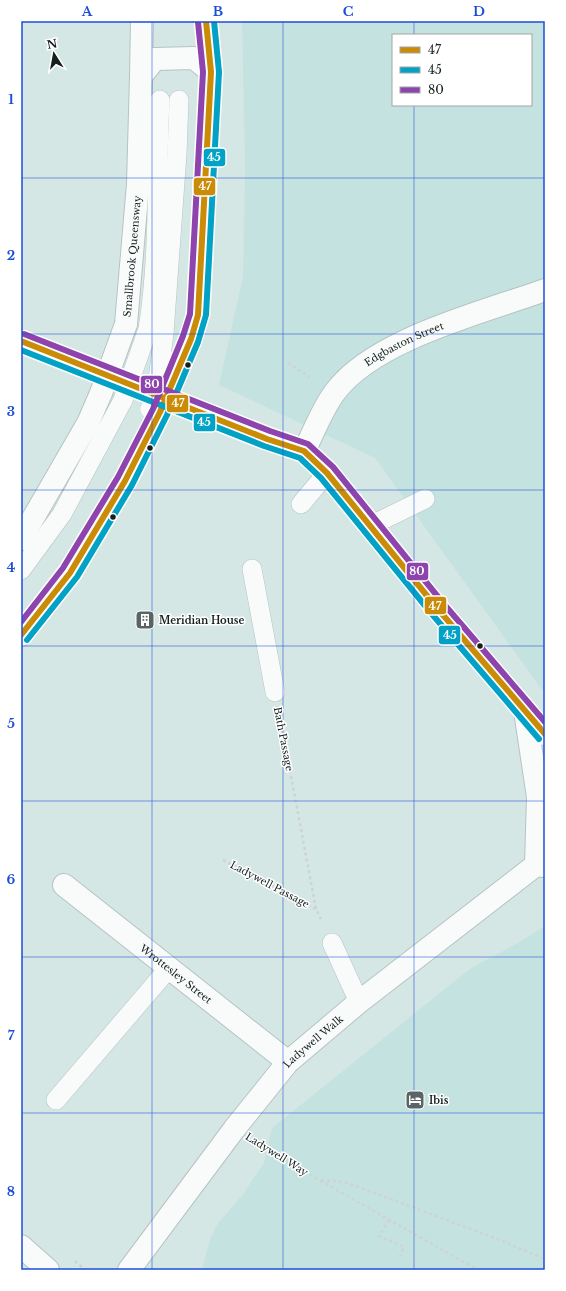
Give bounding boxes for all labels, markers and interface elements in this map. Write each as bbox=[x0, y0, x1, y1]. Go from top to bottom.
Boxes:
text: A bbox=[81, 3, 93, 20]
text: B bbox=[213, 3, 223, 20]
text: C bbox=[343, 3, 354, 20]
text: D bbox=[473, 3, 485, 20]
north arrow bbox=[34, 34, 74, 74]
legend bbox=[392, 34, 532, 106]
text: N bbox=[46, 36, 59, 52]
text: 47 bbox=[428, 42, 442, 57]
text: 45 bbox=[428, 62, 442, 77]
text: 80 bbox=[428, 82, 444, 97]
text: 1 bbox=[8, 91, 14, 108]
line badge: 45 bbox=[203, 148, 226, 167]
text: 45 bbox=[207, 150, 221, 164]
line badge: 47 bbox=[193, 177, 216, 196]
text: 47 bbox=[199, 179, 212, 193]
street label: Smallbrook Queensway bbox=[121, 195, 144, 317]
text: 2 bbox=[7, 247, 15, 264]
street label: Edgbaston Street bbox=[362, 319, 446, 369]
unlabelled marker bbox=[183, 360, 193, 370]
line badge: 80 bbox=[140, 375, 163, 394]
text: 80 bbox=[144, 377, 160, 391]
line badge: 47 bbox=[166, 394, 189, 413]
text: 47 bbox=[172, 396, 185, 410]
text: 3 bbox=[7, 403, 15, 420]
line badge: 45 bbox=[193, 413, 216, 432]
text: 45 bbox=[197, 415, 211, 429]
unlabelled marker bbox=[145, 443, 155, 453]
unlabelled marker bbox=[108, 512, 118, 522]
text: 4 bbox=[7, 559, 16, 576]
line badge: 80 bbox=[406, 562, 429, 581]
text: 80 bbox=[409, 564, 425, 578]
line badge: 47 bbox=[424, 596, 447, 615]
text: 47 bbox=[429, 599, 442, 613]
building icon: Meridian House bbox=[134, 609, 156, 631]
place label: Meridian House bbox=[159, 614, 244, 627]
line badge: 45 bbox=[438, 625, 461, 645]
text: 45 bbox=[443, 628, 457, 642]
unlabelled marker bbox=[475, 641, 485, 651]
street label: Bath Passage bbox=[271, 706, 296, 773]
text: 5 bbox=[7, 715, 15, 732]
street label: Ladywell Passage bbox=[228, 858, 312, 911]
text: 6 bbox=[7, 871, 16, 888]
street label: Wrottesley Street bbox=[136, 941, 215, 1007]
street label: Ladywell Walk bbox=[280, 1012, 346, 1070]
text: 7 bbox=[8, 1027, 15, 1044]
hotel icon: Ibis bbox=[404, 1089, 426, 1111]
place label: Ibis bbox=[429, 1094, 449, 1107]
street label: Ladywell Way bbox=[243, 1130, 311, 1179]
text: 8 bbox=[7, 1183, 15, 1200]

